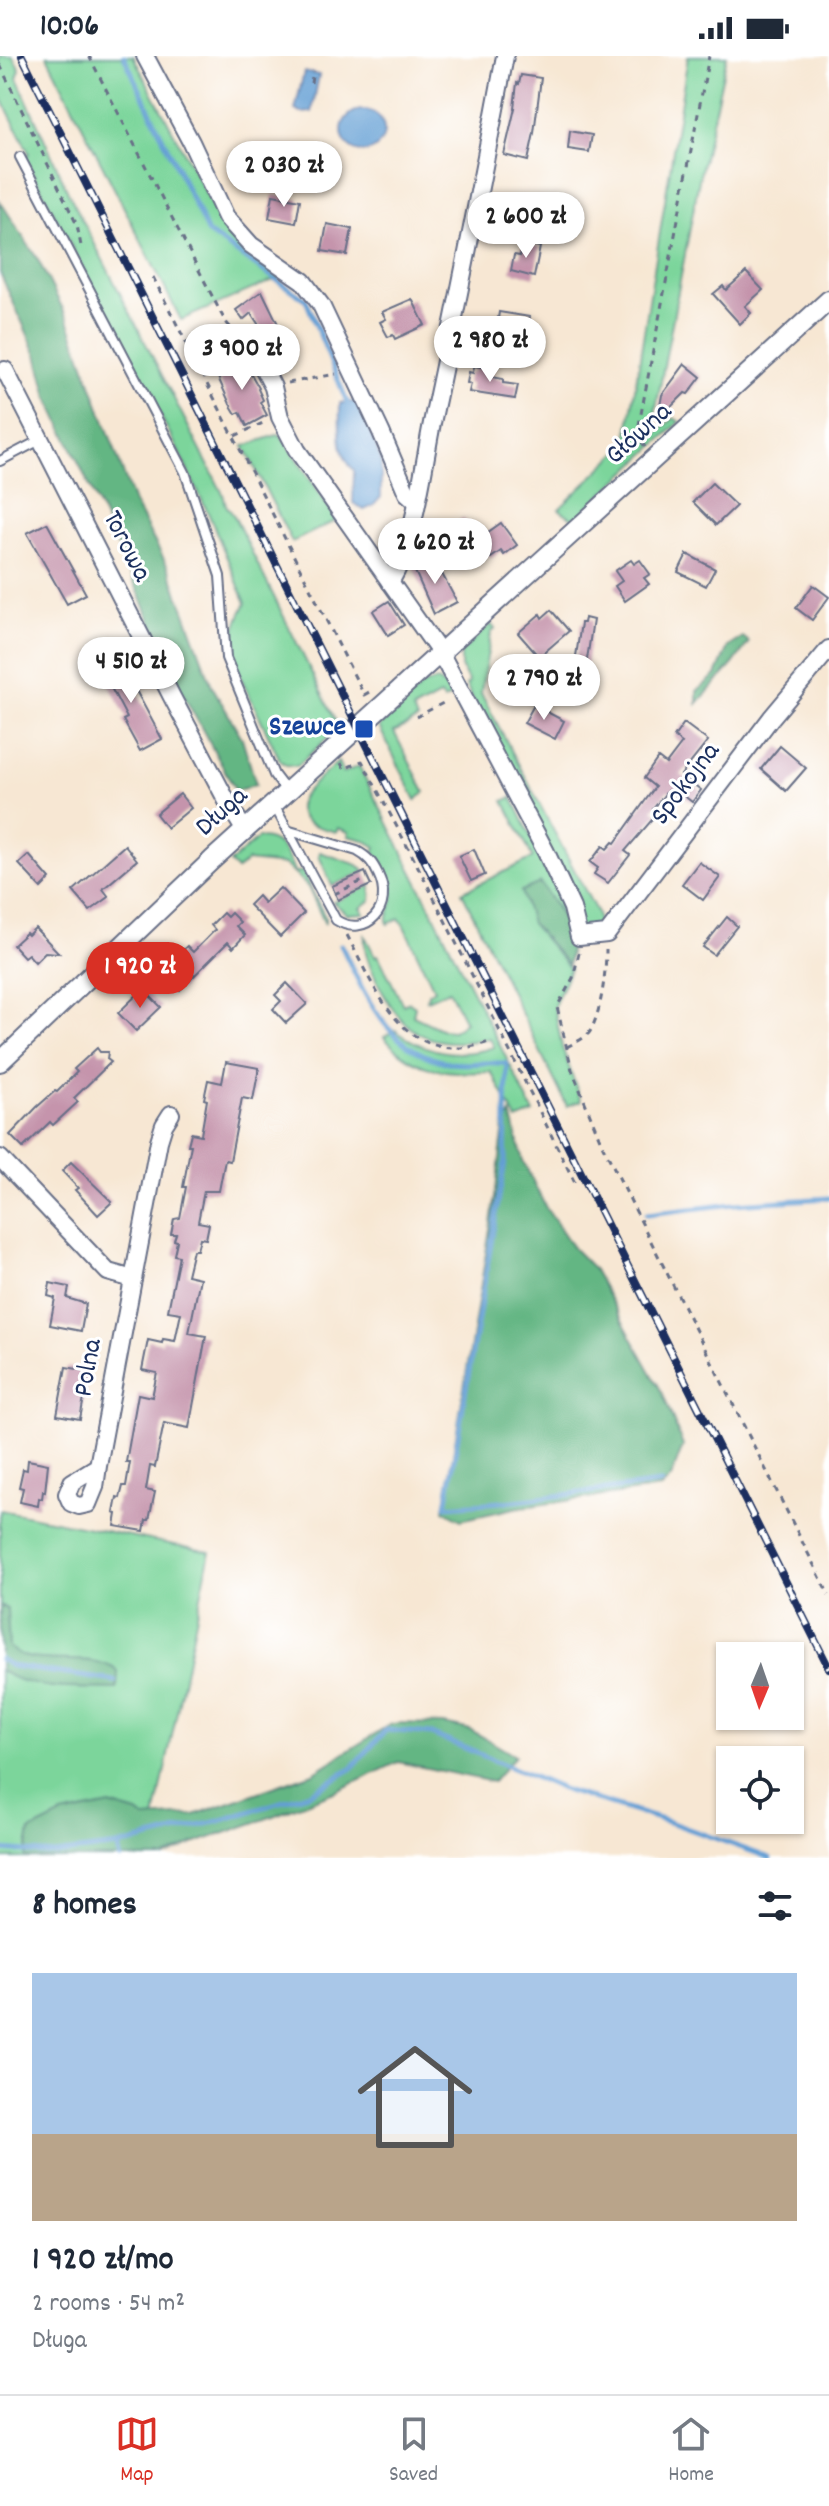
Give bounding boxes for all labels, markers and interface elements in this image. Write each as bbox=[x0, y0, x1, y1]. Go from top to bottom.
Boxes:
text: 10:06 bbox=[40, 7, 99, 50]
pin: 2 030 zł bbox=[201, 141, 367, 209]
text: 2 030 zł bbox=[244, 148, 324, 185]
pin: 2 600 zł bbox=[443, 192, 609, 260]
text: 2 600 zł bbox=[486, 199, 566, 236]
pin: 2 980 zł bbox=[407, 316, 573, 384]
text: 2 980 zł bbox=[452, 323, 528, 360]
pin: 3 900 zł bbox=[159, 324, 325, 392]
text: 3 900 zł bbox=[202, 331, 282, 368]
street label: Główna bbox=[598, 394, 683, 476]
street label: Torowa bbox=[90, 504, 160, 590]
pin: 2 620 zł bbox=[352, 518, 518, 586]
text: 2 620 zł bbox=[396, 525, 474, 562]
pin: 4 510 zł bbox=[48, 637, 214, 705]
text: 4 510 zł bbox=[95, 644, 167, 681]
pin: 2 790 zł bbox=[461, 654, 627, 722]
text: 2 790 zł bbox=[506, 661, 582, 698]
place label: Szewce bbox=[269, 709, 346, 749]
marker: Szewce bbox=[353, 718, 375, 740]
street label: Spokojna bbox=[642, 734, 732, 835]
street label: Długa bbox=[188, 778, 259, 848]
pin: 1 920 zł bbox=[57, 942, 223, 1010]
text: 1 920 zł bbox=[104, 949, 176, 986]
street label: Polna bbox=[65, 1335, 115, 1400]
north arrow bbox=[716, 1642, 804, 1730]
map controls bbox=[716, 1642, 804, 1834]
button: locate bbox=[716, 1746, 804, 1834]
text: 8 homes bbox=[32, 1882, 137, 1931]
icon: filters bbox=[753, 1884, 797, 1928]
icon: home bbox=[343, 2025, 487, 2169]
text: 1 920 zł/mo bbox=[32, 2237, 174, 2286]
text: 2 rooms · 54 m² bbox=[32, 2286, 185, 2323]
text: Długa bbox=[32, 2323, 87, 2360]
tab: Map bbox=[115, 2412, 159, 2491]
tab: Saved bbox=[389, 2412, 438, 2491]
tab: Home bbox=[668, 2412, 714, 2491]

